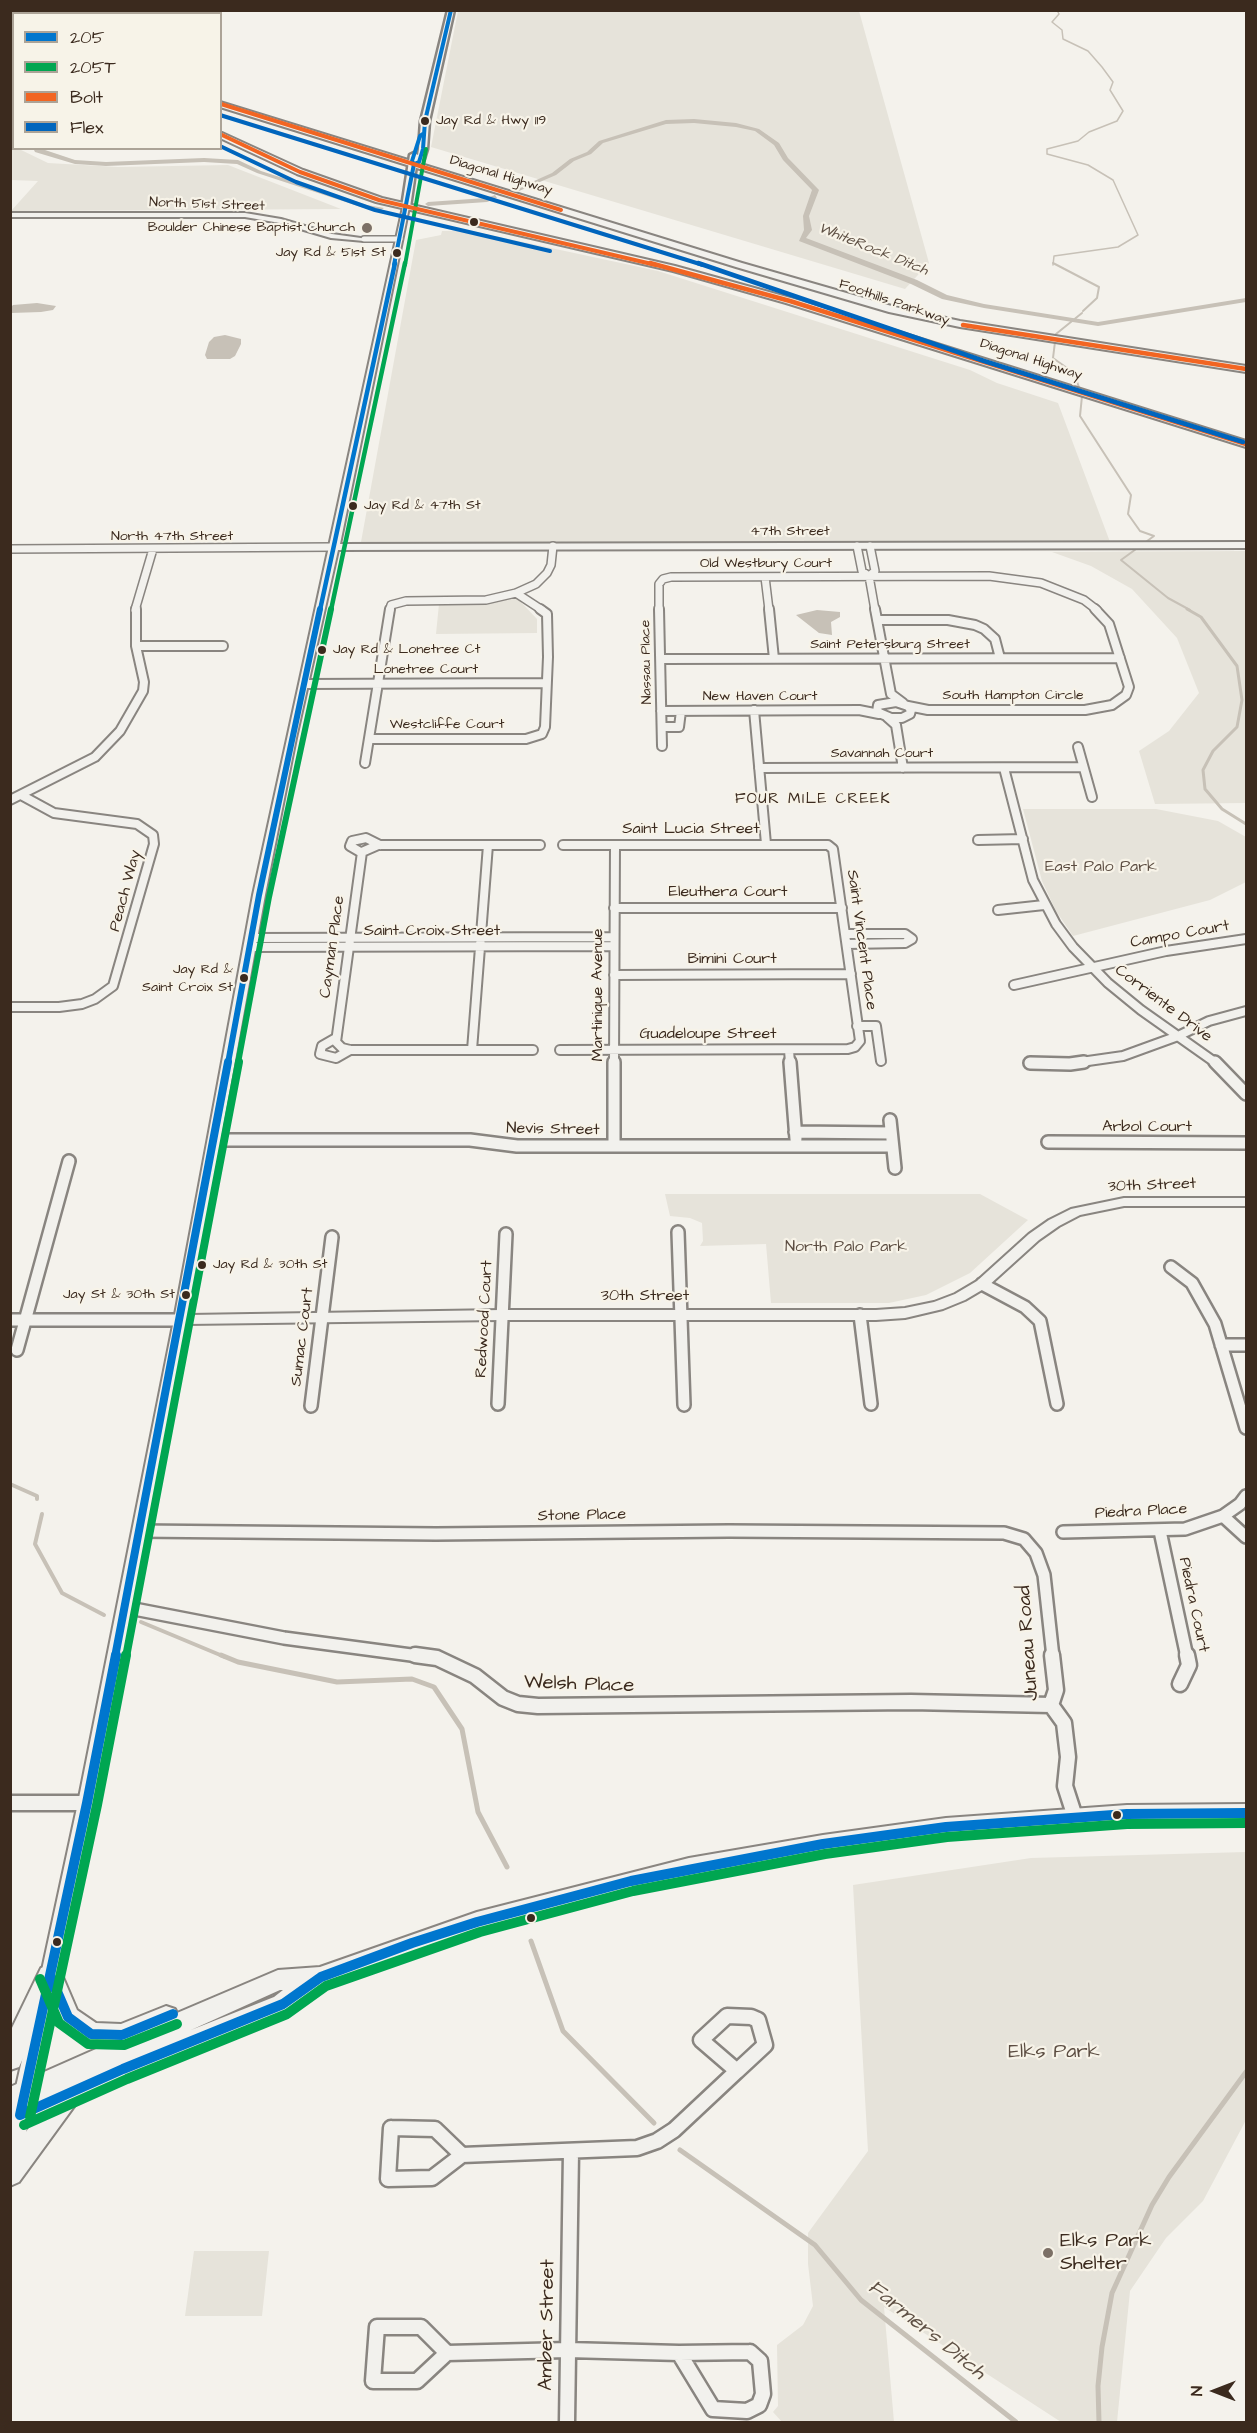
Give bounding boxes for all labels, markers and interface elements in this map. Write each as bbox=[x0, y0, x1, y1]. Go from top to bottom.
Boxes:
legend bbox=[12, 12, 222, 150]
text: 205 bbox=[70, 25, 104, 50]
text: 205T bbox=[70, 55, 116, 80]
text: Bolt bbox=[70, 85, 103, 110]
place label: Jay Rd & Hwy 119 bbox=[436, 113, 546, 129]
text: Flex bbox=[70, 115, 104, 140]
marker: Jay Rd & Hwy 119 bbox=[419, 115, 431, 127]
street label: Diagonal Highway bbox=[448, 152, 554, 200]
street label: North 51st Street bbox=[149, 195, 265, 215]
unlabelled marker bbox=[468, 216, 480, 228]
place label: Boulder Chinese Baptist Church bbox=[148, 220, 355, 236]
water label: WhiteRock Ditch bbox=[815, 220, 931, 280]
marker: Boulder Chinese Baptist Church bbox=[360, 221, 374, 235]
place label: Jay Rd & 51st St bbox=[276, 245, 386, 261]
marker: Jay Rd & 51st St bbox=[391, 247, 403, 259]
street label: Foothills Parkway bbox=[837, 276, 951, 330]
street label: Diagonal Highway bbox=[978, 336, 1084, 384]
place label: Jay Rd & 47th St bbox=[364, 498, 481, 514]
marker: Jay Rd & 47th St bbox=[347, 500, 359, 512]
street label: 47th Street bbox=[750, 524, 830, 540]
street label: North 47th Street bbox=[111, 529, 233, 545]
street label: Old Westbury Court bbox=[700, 556, 832, 572]
street label: Nassau Place bbox=[638, 620, 656, 704]
street label: Saint Petersburg Street bbox=[810, 637, 970, 653]
place label: Jay Rd & Lonetree Ct bbox=[333, 642, 480, 658]
marker: Jay Rd & Lonetree Ct bbox=[316, 644, 328, 656]
street label: Lonetree Court bbox=[374, 662, 478, 678]
street label: South Hampton Circle bbox=[943, 688, 1083, 704]
street label: New Haven Court bbox=[703, 689, 817, 705]
street label: Westcliffe Court bbox=[390, 717, 504, 733]
street label: Savannah Court bbox=[831, 746, 933, 762]
district label: FOUR MILE CREEK bbox=[735, 791, 891, 809]
street label: Saint Lucia Street bbox=[622, 820, 760, 840]
street label: Peach Way bbox=[106, 848, 146, 934]
park label: East Palo Park bbox=[1045, 858, 1157, 878]
street label: Saint Vincent Place bbox=[842, 869, 880, 1011]
street label: Eleuthera Court bbox=[669, 883, 787, 903]
street label: Cayman Place bbox=[316, 895, 350, 999]
street label: Campo Court bbox=[1129, 917, 1231, 953]
street label: Saint Croix Street bbox=[364, 922, 500, 942]
street label: Martinique Avenue bbox=[589, 929, 609, 1061]
street label: Bimini Court bbox=[687, 950, 777, 970]
street label: Corriente Drive bbox=[1110, 961, 1216, 1047]
place label: Jay Rd & Saint Croix St bbox=[142, 962, 233, 994]
marker: Jay Rd & Saint Croix St bbox=[238, 972, 250, 984]
street label: Guadeloupe Street bbox=[639, 1025, 777, 1045]
street label: Arbol Court bbox=[1102, 1118, 1192, 1138]
street label: Nevis Street bbox=[506, 1120, 600, 1140]
street label: 30th Street bbox=[1107, 1175, 1197, 1197]
park label: North Palo Park bbox=[785, 1238, 907, 1258]
place label: Jay Rd & 30th St bbox=[213, 1257, 327, 1273]
marker: Jay Rd & 30th St bbox=[196, 1259, 208, 1271]
street label: Redwood Court bbox=[472, 1260, 498, 1378]
place label: Jay St & 30th St bbox=[63, 1287, 175, 1303]
street label: Sumac Court bbox=[287, 1287, 319, 1387]
street label: 30th Street bbox=[601, 1287, 689, 1307]
marker: Jay St & 30th St bbox=[180, 1289, 192, 1301]
street label: Piedra Place bbox=[1094, 1500, 1188, 1524]
street label: Stone Place bbox=[538, 1506, 626, 1526]
street label: Piedra Court bbox=[1174, 1556, 1212, 1654]
street label: Juneau Road bbox=[1013, 1584, 1045, 1702]
street label: Welsh Place bbox=[523, 1671, 635, 1699]
unlabelled marker bbox=[1111, 1809, 1123, 1821]
unlabelled marker bbox=[525, 1912, 537, 1924]
unlabelled marker bbox=[51, 1936, 63, 1948]
park label: Elks Park bbox=[1008, 2041, 1100, 2065]
place label: Elks Park Shelter bbox=[1060, 2230, 1152, 2277]
marker: Elks Park Shelter bbox=[1041, 2246, 1055, 2260]
street label: Amber Street bbox=[535, 2259, 561, 2391]
water label: Farmers Ditch bbox=[862, 2276, 990, 2386]
north arrow bbox=[1185, 2361, 1245, 2421]
text: N bbox=[1186, 2386, 1208, 2396]

